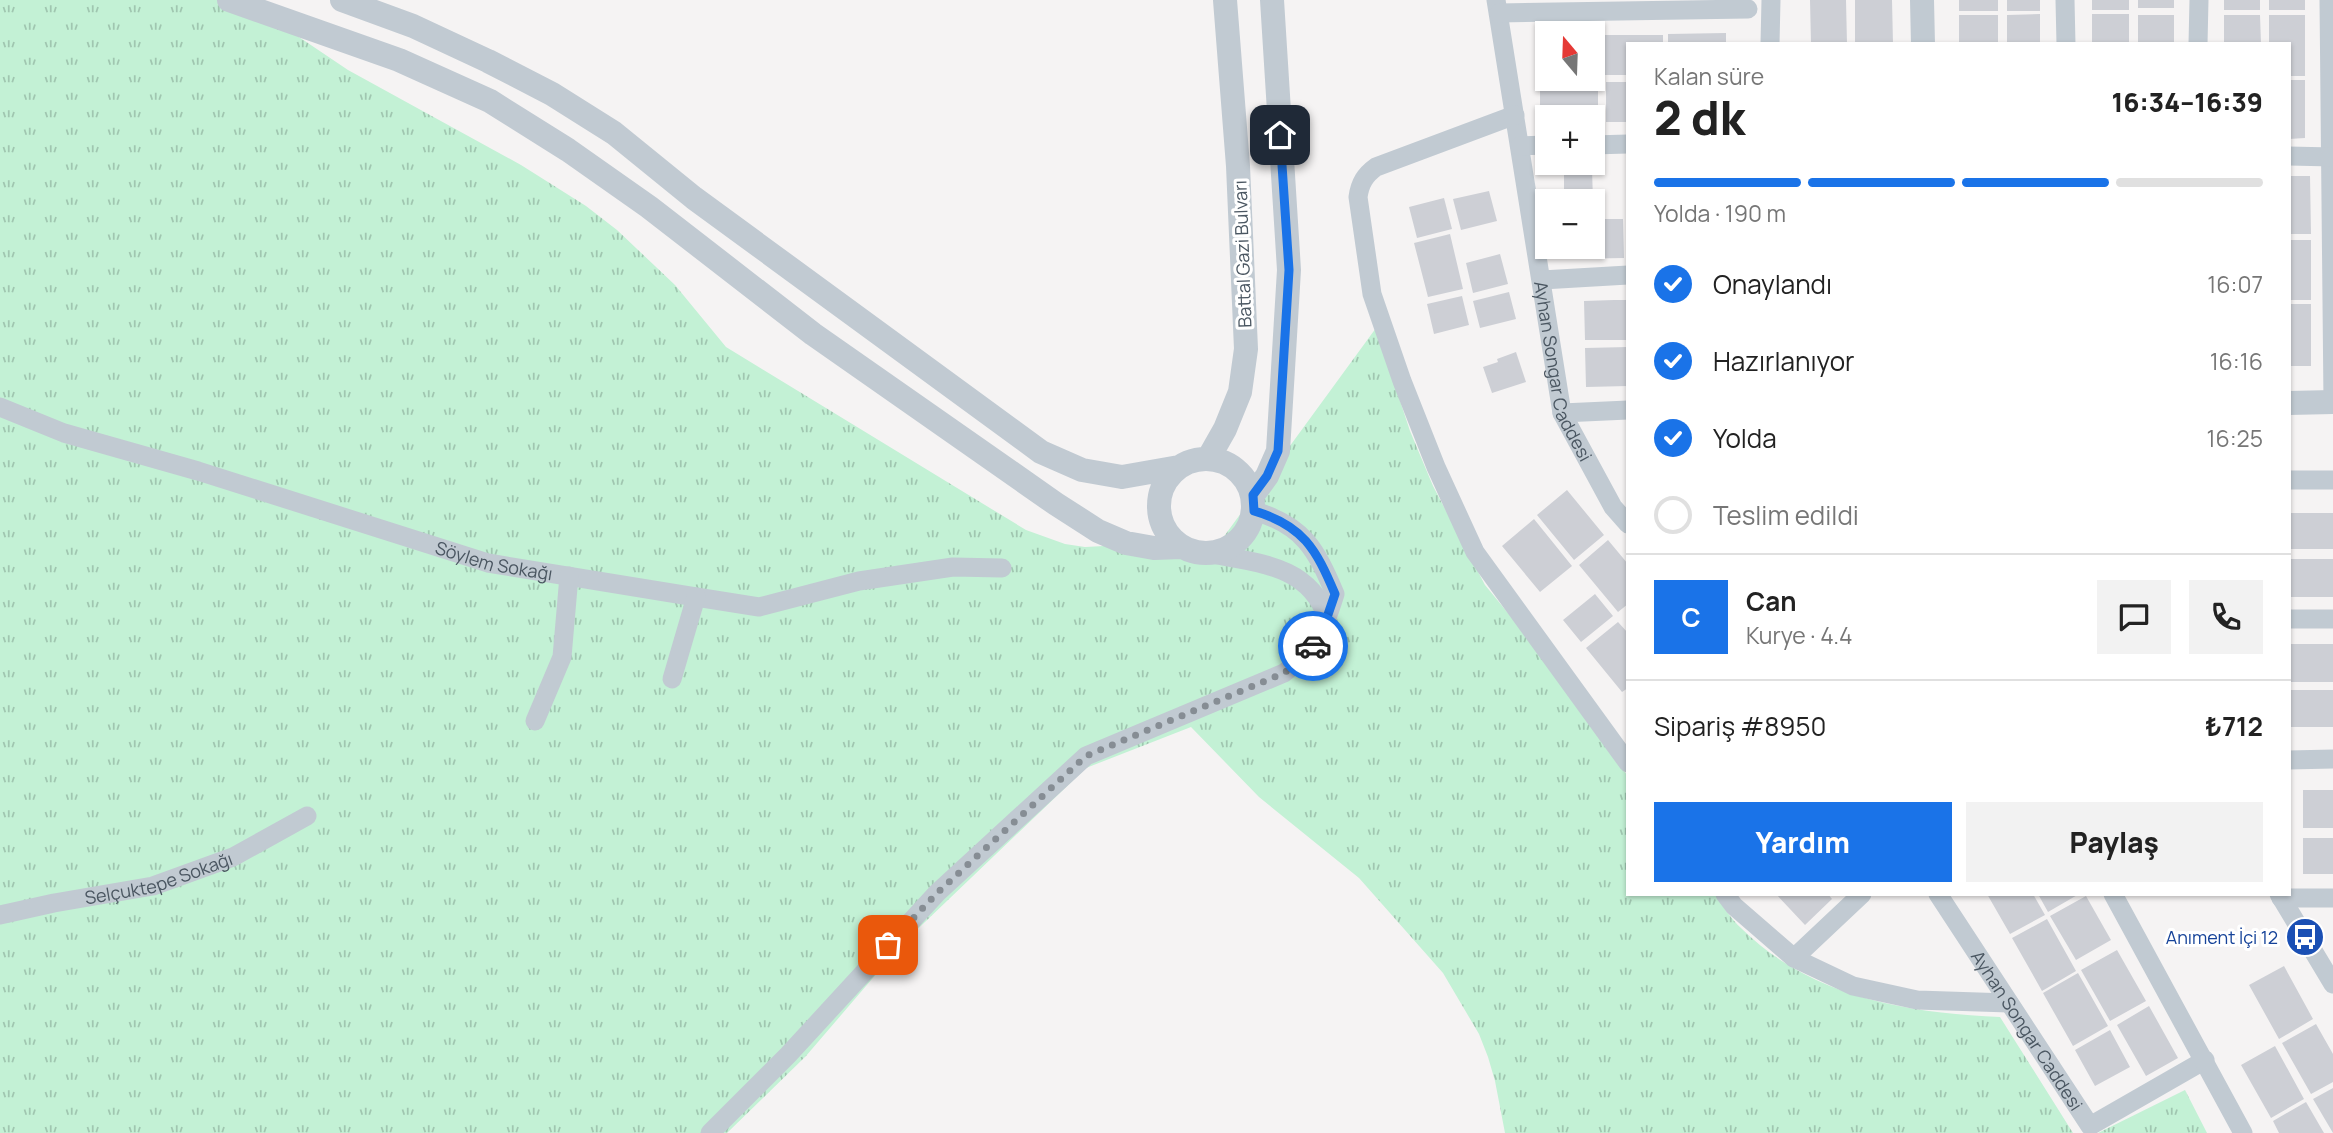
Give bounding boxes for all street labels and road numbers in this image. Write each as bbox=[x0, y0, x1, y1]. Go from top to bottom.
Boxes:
street label: Battal Gazi Bulvarı bbox=[1227, 180, 1257, 328]
street label: Ayhan Songar Caddesi bbox=[1529, 279, 1598, 465]
street label: Söylem Sokağı bbox=[432, 535, 554, 585]
street label: Selçuktepe Sokağı bbox=[83, 846, 236, 910]
street label: Ayhan Songar Caddesi bbox=[1966, 946, 2089, 1115]

